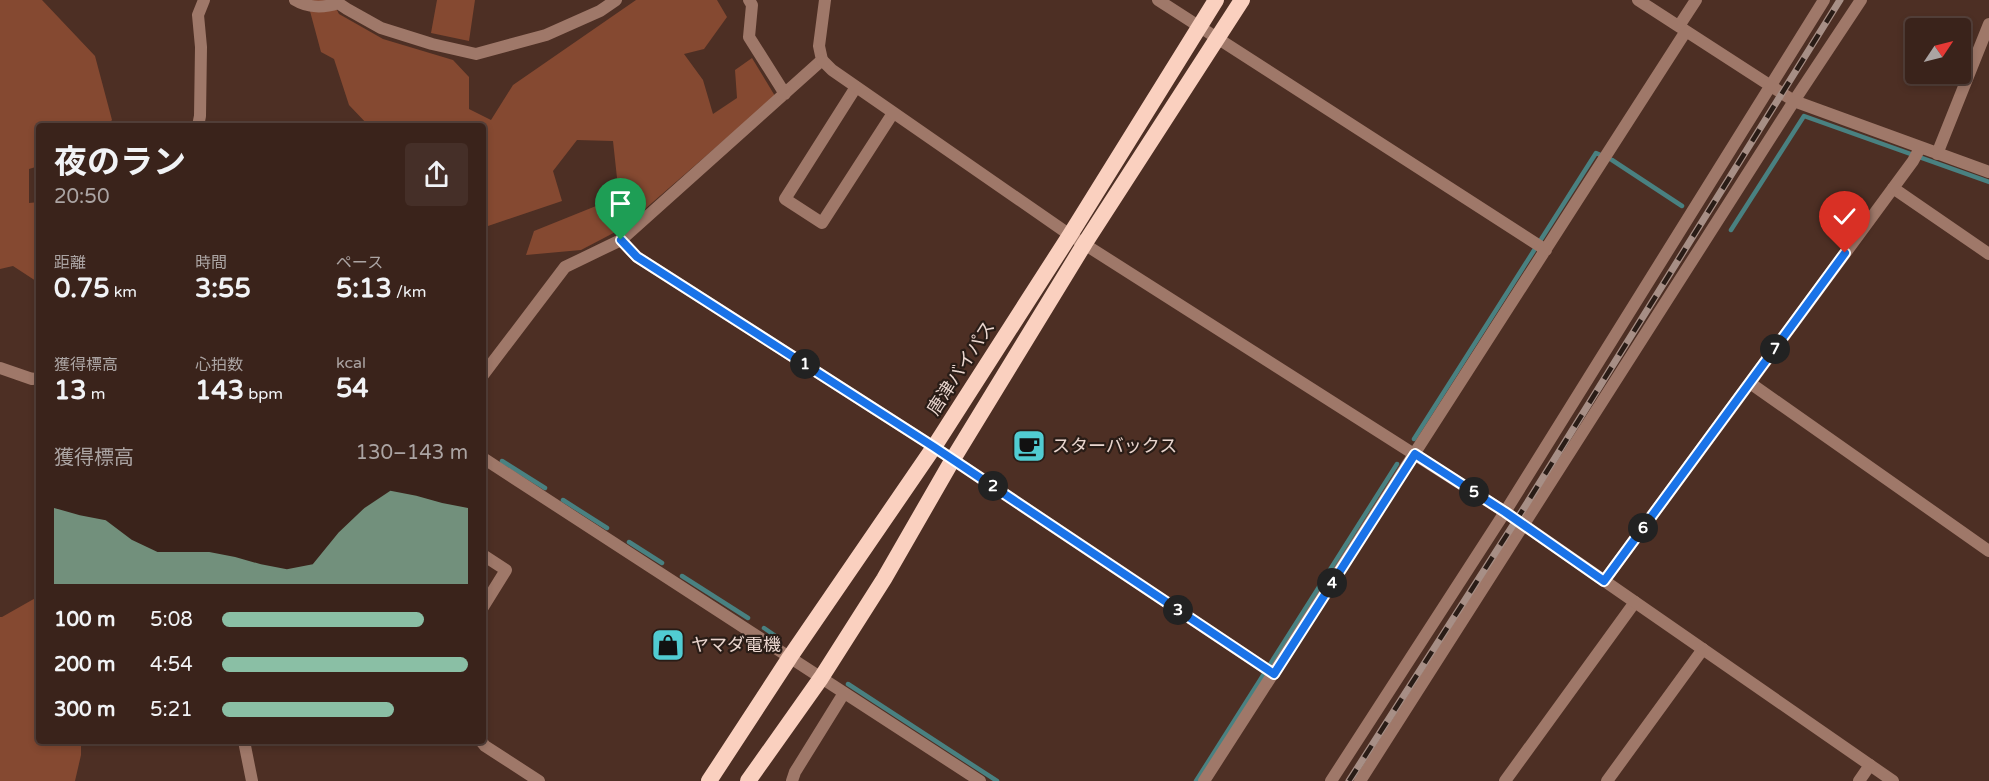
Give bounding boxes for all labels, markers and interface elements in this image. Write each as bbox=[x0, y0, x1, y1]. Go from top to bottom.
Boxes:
north arrow bbox=[1905, 18, 1971, 84]
map controls bbox=[1905, 18, 1971, 84]
text: 夜のラン bbox=[54, 143, 186, 182]
button: share bbox=[405, 143, 468, 206]
pin bbox=[595, 178, 646, 240]
text: 20:50 bbox=[54, 185, 109, 209]
icon: arrive bbox=[604, 187, 637, 220]
pin bbox=[1819, 191, 1870, 253]
icon: check bbox=[1828, 200, 1861, 233]
text: 距離 bbox=[54, 253, 86, 273]
text: 時間 bbox=[195, 253, 227, 273]
text: ペース bbox=[336, 253, 383, 273]
text: 0.75 bbox=[54, 273, 109, 304]
text: 3:55 bbox=[195, 273, 251, 304]
text: 5:13 bbox=[336, 273, 392, 304]
text: km bbox=[109, 282, 137, 302]
text: /km bbox=[392, 282, 426, 302]
street label: 唐津バイパス bbox=[922, 317, 1000, 419]
pin: 7 bbox=[1760, 334, 1790, 364]
text: 7 bbox=[1770, 339, 1780, 359]
pin: 1 bbox=[790, 349, 820, 379]
text: kcal bbox=[336, 353, 366, 373]
text: 1 bbox=[800, 354, 810, 374]
text: 獲得標高 bbox=[54, 355, 118, 375]
text: 心拍数 bbox=[195, 355, 243, 375]
text: 54 bbox=[336, 373, 369, 404]
text: 13 bbox=[54, 375, 87, 406]
text: 143 bbox=[195, 375, 244, 406]
text: m bbox=[87, 384, 106, 404]
text: bpm bbox=[244, 384, 283, 404]
cafe icon: スターバックス bbox=[1011, 428, 1047, 464]
place label: スターバックス bbox=[1052, 435, 1177, 457]
text: 130–143 m bbox=[355, 441, 468, 465]
text: 獲得標高 bbox=[54, 446, 134, 470]
pin: 2 bbox=[978, 471, 1008, 501]
text: 2 bbox=[988, 476, 998, 496]
pin: 5 bbox=[1459, 477, 1489, 507]
text: 5 bbox=[1469, 482, 1479, 502]
pin: 6 bbox=[1628, 513, 1658, 543]
text: 6 bbox=[1638, 518, 1648, 538]
pin: 4 bbox=[1317, 568, 1347, 598]
text: 4 bbox=[1327, 573, 1337, 593]
pin: 3 bbox=[1163, 595, 1193, 625]
text: 3 bbox=[1173, 600, 1183, 620]
text: 100 m bbox=[54, 608, 115, 632]
text: 5:08 bbox=[150, 608, 193, 632]
shop icon: ヤマダ電機 bbox=[650, 627, 686, 663]
place label: ヤマダ電機 bbox=[691, 634, 781, 656]
text: 200 m bbox=[54, 653, 115, 677]
text: 4:54 bbox=[150, 653, 193, 677]
text: 300 m bbox=[54, 698, 115, 722]
text: 5:21 bbox=[150, 698, 193, 722]

